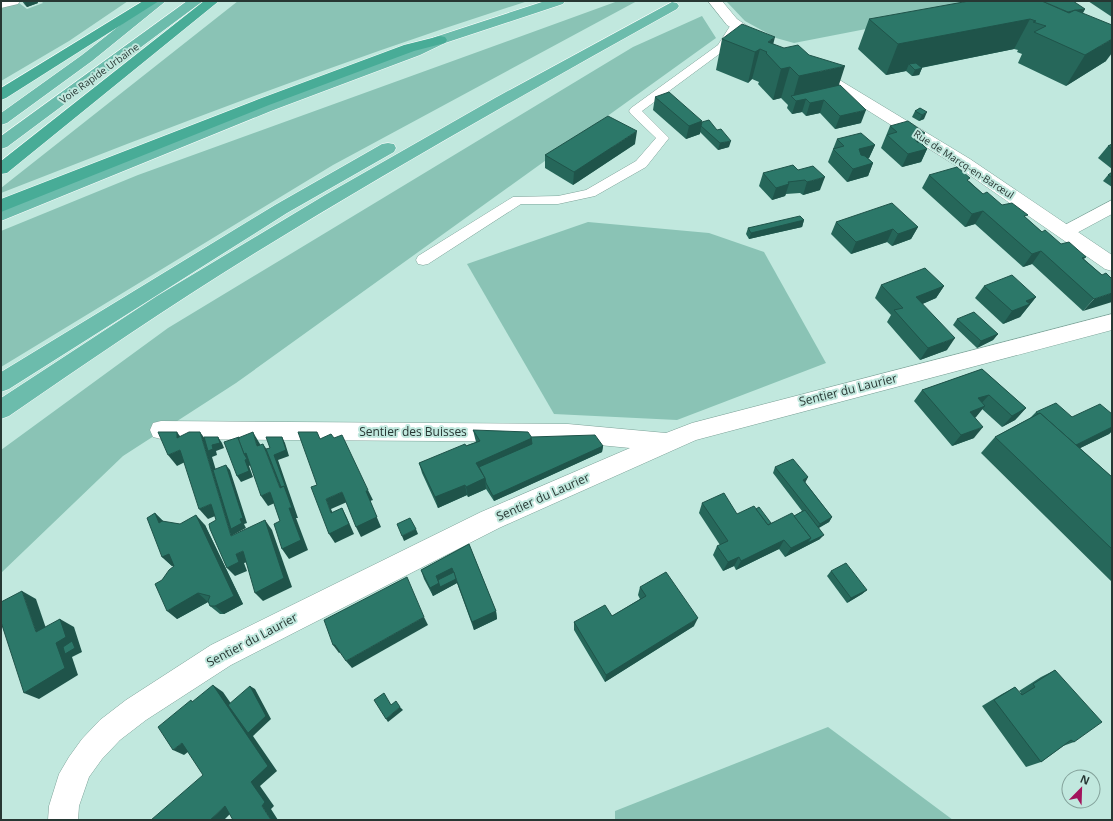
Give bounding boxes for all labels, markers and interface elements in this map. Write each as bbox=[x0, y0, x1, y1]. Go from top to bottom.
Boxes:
street label: Voie Rapide Urbaine bbox=[57, 39, 142, 107]
street label: Rue de Marcq-en-Barœul bbox=[911, 126, 1017, 202]
street label: Sentier du Laurier bbox=[797, 369, 899, 410]
street label: Sentier des Buisses bbox=[359, 423, 467, 440]
street label: Sentier du Laurier bbox=[493, 468, 592, 525]
street label: Sentier du Laurier bbox=[203, 608, 300, 671]
north arrow bbox=[1061, 769, 1101, 809]
text: N bbox=[1078, 771, 1092, 788]

